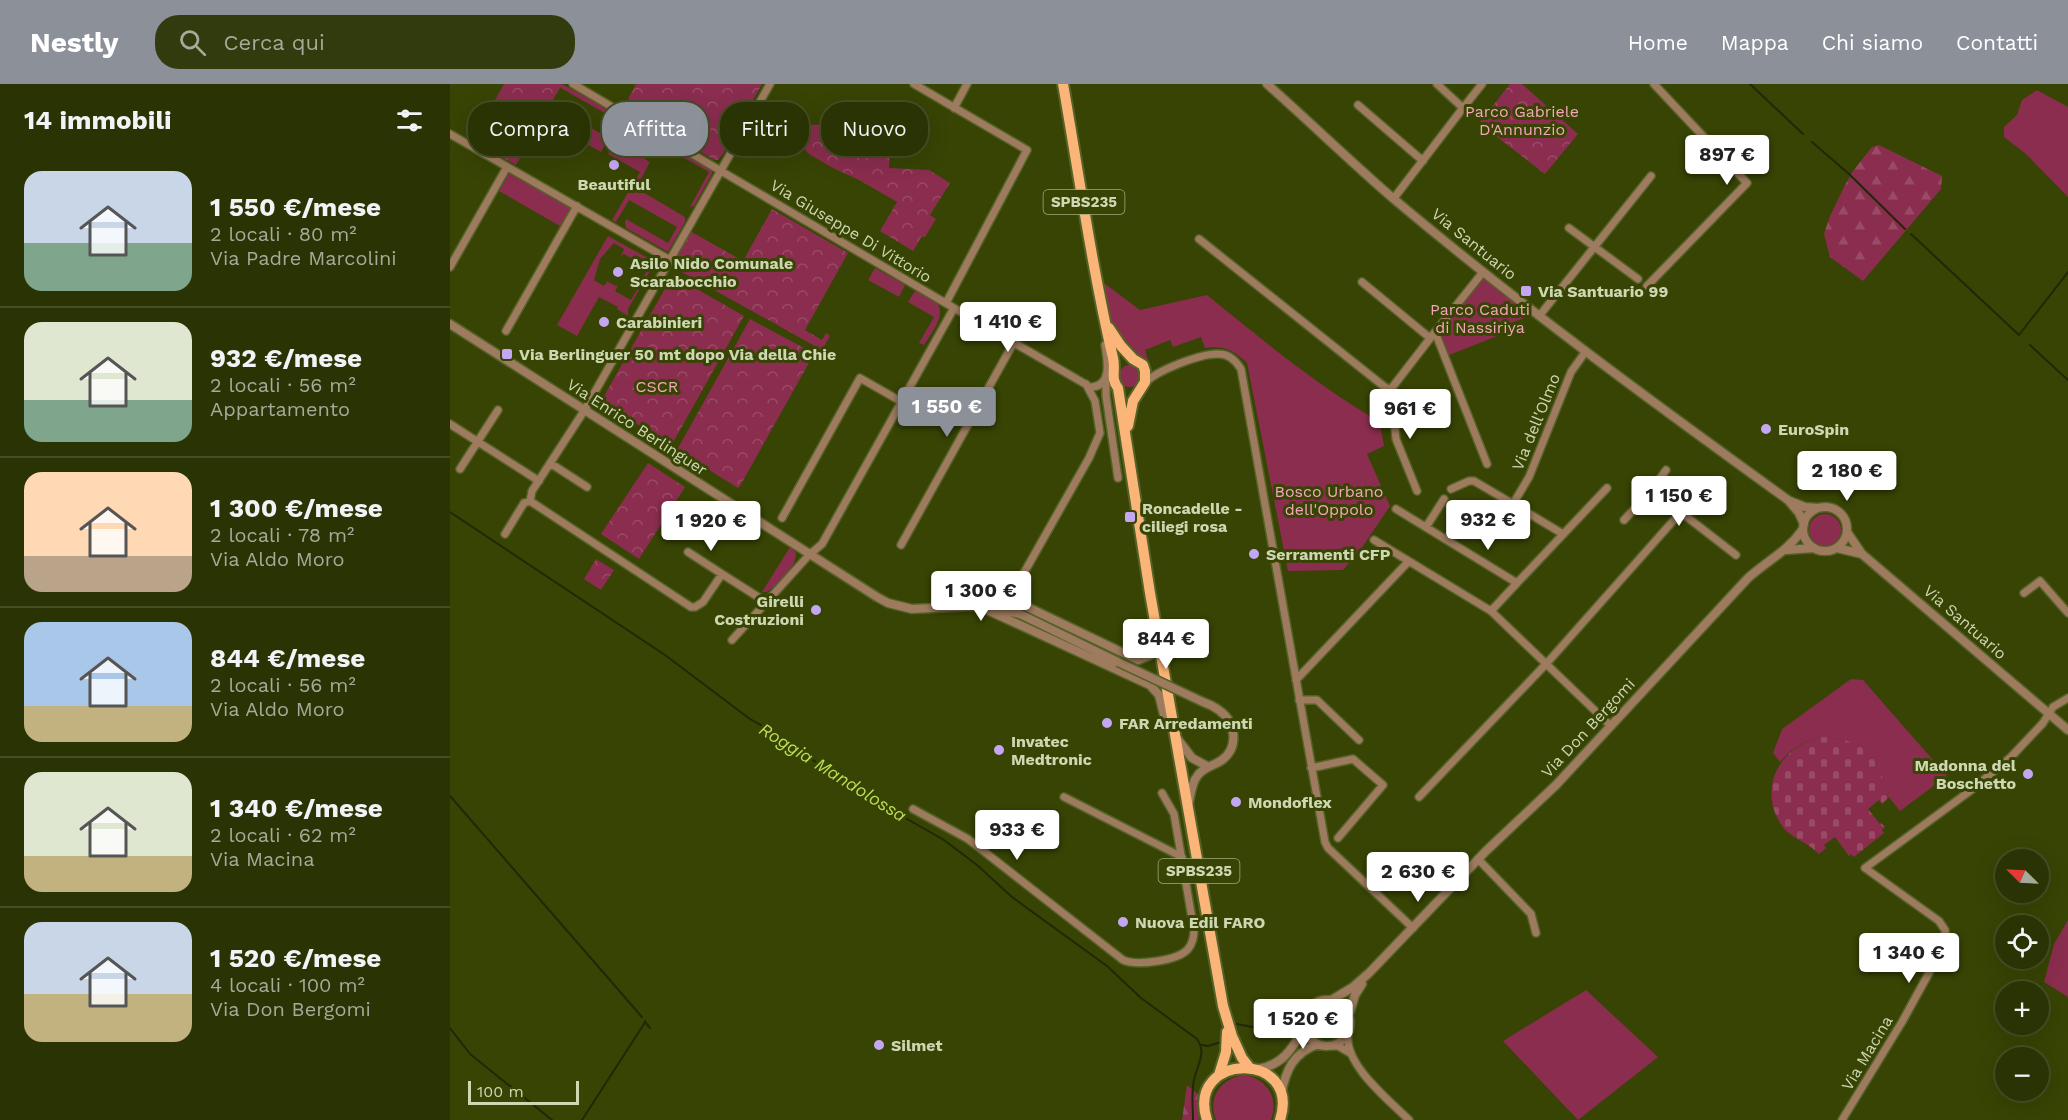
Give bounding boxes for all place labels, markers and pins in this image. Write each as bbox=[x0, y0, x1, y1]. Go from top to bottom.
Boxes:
pin: 897 € bbox=[1685, 135, 1769, 186]
marker: Beautiful bbox=[607, 158, 621, 172]
place label: Beautiful bbox=[578, 175, 651, 194]
place label: Asilo Nido Comunale Scarabocchio bbox=[630, 254, 793, 291]
marker: Asilo Nido Comunale Scarabocchio bbox=[611, 265, 625, 279]
place label: Via Santuario 99 bbox=[1538, 282, 1668, 301]
marker: Via Santuario 99 bbox=[1519, 284, 1533, 298]
pin: 1 410 € bbox=[953, 302, 1063, 353]
place label: Carabinieri bbox=[616, 313, 702, 332]
marker: Carabinieri bbox=[597, 315, 611, 329]
place label: Via Berlinguer 50 mt dopo Via della Chie bbox=[519, 345, 836, 364]
marker: Via Berlinguer 50 mt dopo Via della Chie bbox=[500, 347, 514, 361]
pin: 1 550 € bbox=[892, 387, 1002, 438]
pin: 961 € bbox=[1368, 389, 1452, 440]
place label: EuroSpin bbox=[1778, 420, 1849, 439]
marker: EuroSpin bbox=[1759, 422, 1773, 436]
pin: 2 180 € bbox=[1792, 451, 1902, 502]
pin: 1 150 € bbox=[1624, 476, 1734, 527]
place label: Roncadelle - ciliegi rosa bbox=[1142, 499, 1243, 536]
pin: 932 € bbox=[1446, 500, 1530, 551]
pin: 1 920 € bbox=[656, 501, 766, 552]
marker: Roncadelle - ciliegi rosa bbox=[1123, 510, 1137, 524]
place label: Serramenti CFP bbox=[1266, 545, 1391, 564]
marker: Serramenti CFP bbox=[1247, 547, 1261, 561]
pin: 1 300 € bbox=[926, 571, 1036, 622]
place label: Girelli Costruzioni bbox=[714, 592, 804, 629]
marker: Girelli Costruzioni bbox=[809, 603, 823, 617]
pin: 844 € bbox=[1124, 619, 1208, 670]
place label: FAR Arredamenti bbox=[1119, 714, 1253, 733]
marker: FAR Arredamenti bbox=[1100, 716, 1114, 730]
place label: Invatec Medtronic bbox=[1011, 732, 1092, 769]
marker: Invatec Medtronic bbox=[992, 743, 1006, 757]
place label: Madonna del Boschetto bbox=[1915, 756, 2017, 793]
marker: Madonna del Boschetto bbox=[2021, 767, 2035, 781]
place label: Mondoflex bbox=[1248, 793, 1332, 812]
marker: Mondoflex bbox=[1229, 795, 1243, 809]
pin: 933 € bbox=[975, 810, 1059, 861]
pin: 2 630 € bbox=[1363, 852, 1473, 903]
place label: Nuova Edil FARO bbox=[1135, 913, 1265, 932]
marker: Nuova Edil FARO bbox=[1116, 915, 1130, 929]
pin: 1 340 € bbox=[1854, 933, 1964, 984]
pin: 1 520 € bbox=[1248, 999, 1358, 1050]
place label: Silmet bbox=[891, 1036, 942, 1055]
marker: Silmet bbox=[872, 1038, 886, 1052]

